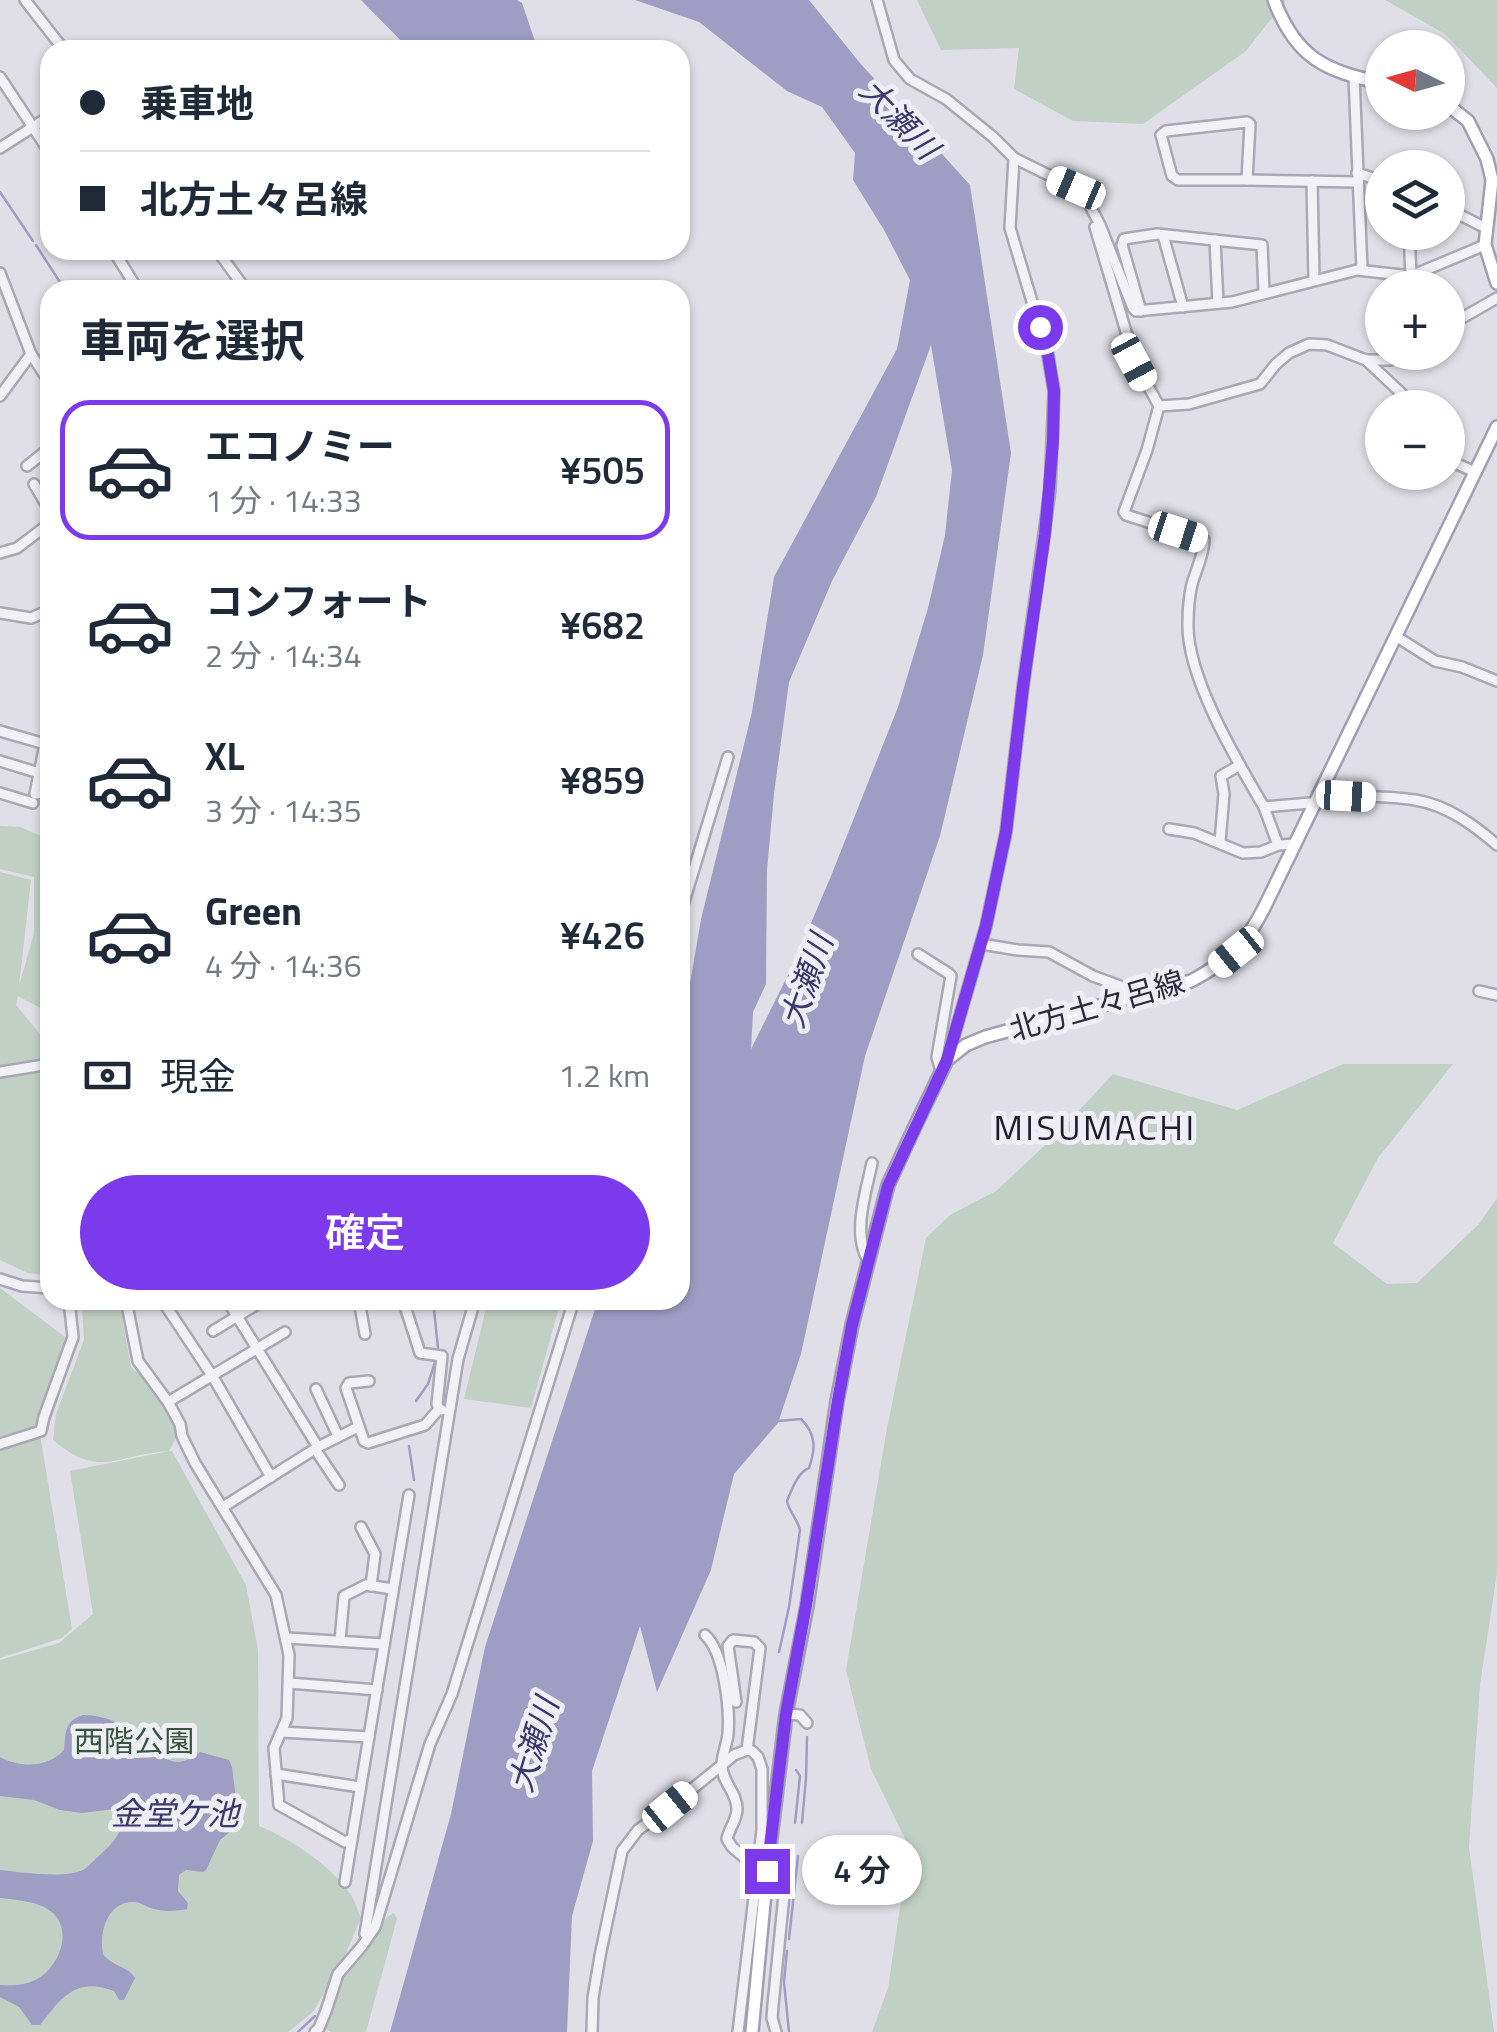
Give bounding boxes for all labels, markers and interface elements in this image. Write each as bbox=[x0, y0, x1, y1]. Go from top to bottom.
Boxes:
north arrow bbox=[1365, 30, 1465, 130]
map controls bbox=[1365, 30, 1465, 490]
water label: 大瀬川 bbox=[849, 67, 952, 172]
text: 乗車地 bbox=[140, 74, 254, 132]
button: layers bbox=[1365, 150, 1465, 250]
car bbox=[1043, 162, 1109, 214]
text: 北方土々呂線 bbox=[140, 170, 368, 228]
button: + bbox=[1365, 270, 1465, 370]
route start bbox=[1018, 305, 1063, 350]
text: 車両を選択 bbox=[80, 306, 305, 374]
car bbox=[1107, 328, 1161, 396]
button: − bbox=[1365, 390, 1465, 490]
text: エコノミー bbox=[205, 417, 395, 475]
icon: car bbox=[85, 425, 175, 515]
text: ¥505 bbox=[560, 441, 645, 499]
text: 1 分 · 14:33 bbox=[205, 476, 362, 524]
car bbox=[1145, 508, 1211, 556]
text: コンフォート bbox=[205, 572, 432, 630]
icon: car bbox=[85, 580, 175, 670]
text: ¥682 bbox=[560, 596, 645, 654]
text: 2 分 · 14:34 bbox=[205, 631, 362, 679]
text: XL bbox=[205, 727, 245, 785]
icon: car bbox=[85, 735, 175, 825]
text: ¥859 bbox=[560, 751, 645, 809]
car bbox=[1315, 779, 1377, 813]
text: 3 分 · 14:35 bbox=[205, 786, 362, 834]
text: Green bbox=[205, 882, 302, 940]
icon: car bbox=[85, 890, 175, 980]
text: ¥426 bbox=[560, 906, 645, 964]
car bbox=[1203, 921, 1269, 983]
water label: 大瀬川 bbox=[768, 925, 845, 1034]
text: 4 分 · 14:36 bbox=[205, 941, 362, 989]
street label: 北方土々呂線 bbox=[1004, 958, 1190, 1052]
text: 現金 bbox=[160, 1047, 236, 1105]
icon: cash bbox=[80, 1048, 135, 1103]
text: 1.2 km bbox=[558, 1051, 650, 1099]
district label: MISUMACHI bbox=[993, 1100, 1197, 1154]
button: 確定 bbox=[80, 1175, 650, 1290]
water label: 大瀬川 bbox=[496, 1689, 571, 1798]
park label: 西階公園 bbox=[74, 1718, 194, 1764]
car bbox=[637, 1776, 703, 1838]
water label: 金堂ケ池 bbox=[111, 1789, 242, 1837]
callout: 4 分 bbox=[802, 1836, 922, 1906]
text: 4 分 bbox=[834, 1846, 890, 1894]
route end bbox=[745, 1849, 790, 1894]

